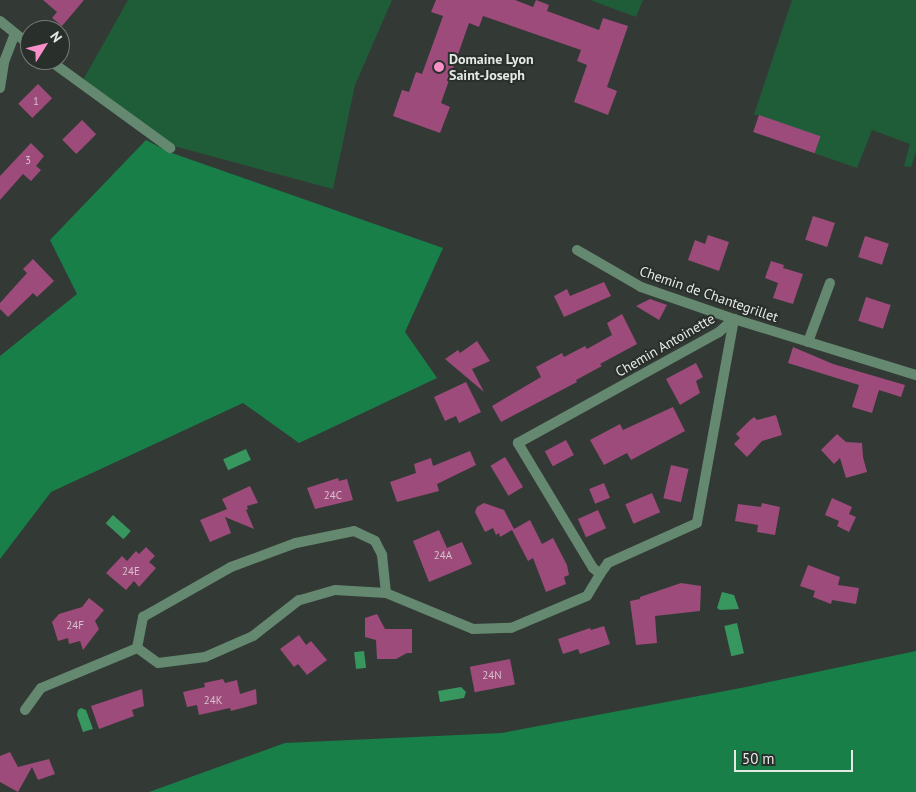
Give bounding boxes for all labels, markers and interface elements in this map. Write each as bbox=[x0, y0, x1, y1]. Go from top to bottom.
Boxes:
north arrow bbox=[20, 20, 70, 70]
text: N bbox=[46, 28, 66, 46]
place label: Domaine Lyon Saint-Joseph bbox=[449, 51, 534, 84]
marker: Domaine Lyon Saint-Joseph bbox=[433, 61, 445, 73]
house number: 1 bbox=[33, 94, 39, 108]
house number: 3 bbox=[25, 153, 31, 167]
street label: Chemin de Chantegrillet bbox=[637, 262, 781, 326]
street label: Chemin Antoinette bbox=[612, 310, 718, 380]
house number: 24C bbox=[324, 488, 342, 502]
house number: 24A bbox=[434, 548, 452, 562]
house number: 24E bbox=[122, 564, 140, 578]
house number: 24F bbox=[66, 618, 84, 632]
house number: 24N bbox=[482, 668, 502, 682]
house number: 24K bbox=[204, 693, 222, 707]
scale bar bbox=[736, 740, 855, 772]
text: 50 m bbox=[742, 749, 775, 768]

